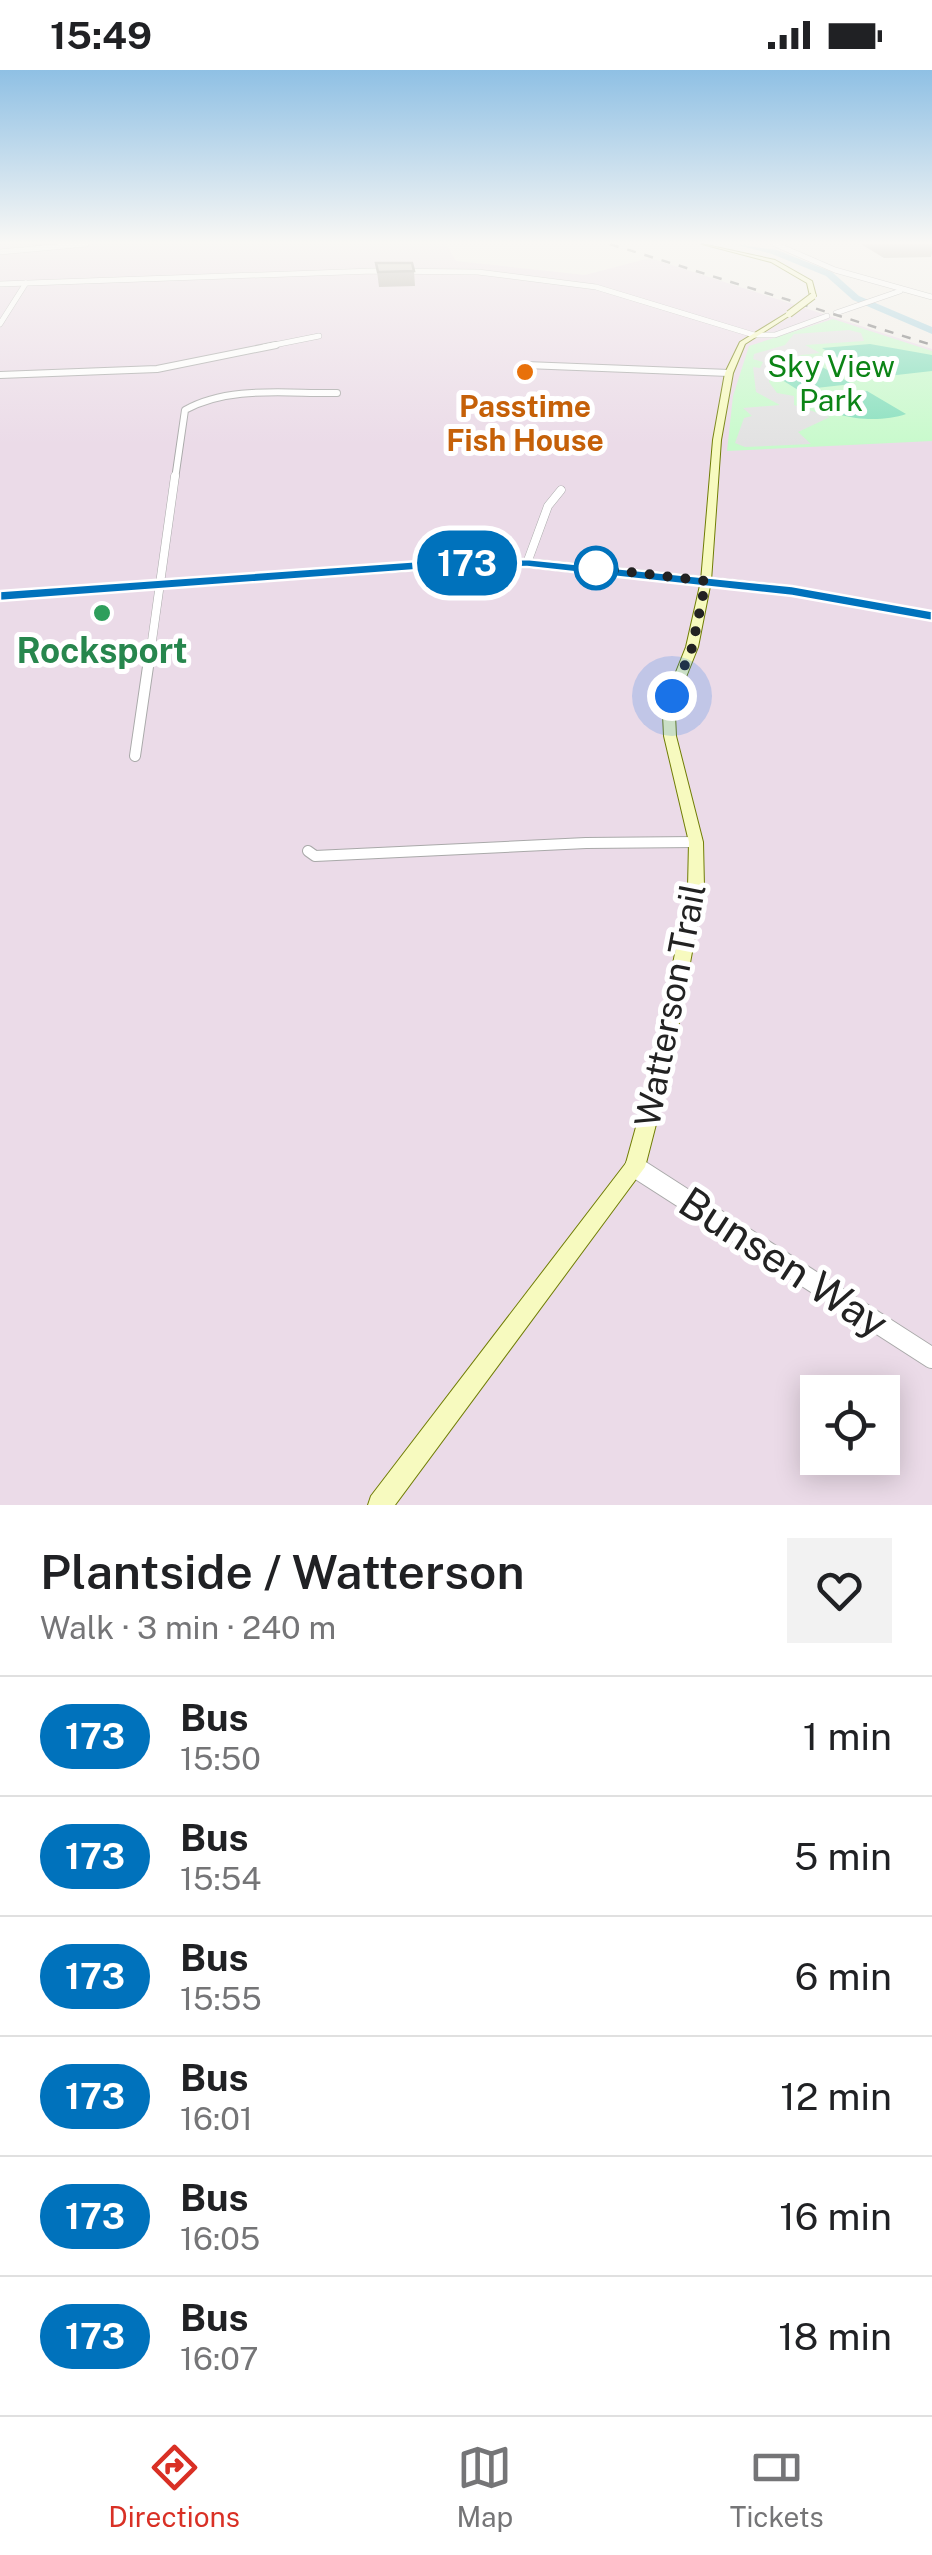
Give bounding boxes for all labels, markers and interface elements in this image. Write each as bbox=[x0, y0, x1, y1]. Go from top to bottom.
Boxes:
text: 15:49 bbox=[50, 13, 152, 58]
park label: Sky View Park bbox=[767, 348, 895, 418]
marker: Passtime Fish House bbox=[514, 361, 536, 383]
place label: Passtime Fish House bbox=[446, 388, 604, 458]
line badge: 173 bbox=[410, 530, 524, 596]
text: 173 bbox=[437, 543, 497, 584]
unlabelled marker bbox=[575, 547, 617, 589]
marker: Rocksport bbox=[91, 602, 113, 624]
place label: Rocksport bbox=[16, 630, 188, 671]
your location bbox=[647, 671, 697, 721]
street label: Watterson Trail bbox=[626, 880, 714, 1130]
street label: Bunsen Way bbox=[671, 1176, 897, 1348]
map controls bbox=[800, 1375, 900, 1475]
button: locate bbox=[800, 1375, 900, 1475]
button: heart bbox=[787, 1538, 892, 1643]
text: Plantside / Watterson bbox=[40, 1543, 525, 1600]
text: Walk · 3 min · 240 m bbox=[40, 1609, 336, 1646]
text: Bus bbox=[180, 1695, 249, 1740]
text: 1 min bbox=[803, 1714, 892, 1759]
text: 173 bbox=[65, 1716, 125, 1757]
text: 15:50 bbox=[180, 1740, 261, 1777]
text: Bus bbox=[180, 1815, 249, 1860]
text: 5 min bbox=[794, 1834, 892, 1879]
text: 173 bbox=[65, 1836, 125, 1877]
text: 15:54 bbox=[180, 1860, 261, 1897]
text: Bus bbox=[180, 1935, 249, 1980]
text: 6 min bbox=[795, 1954, 892, 1999]
text: 173 bbox=[65, 1956, 125, 1997]
text: 15:55 bbox=[180, 1980, 262, 2017]
text: Bus bbox=[180, 2055, 249, 2100]
text: 12 min bbox=[780, 2074, 892, 2119]
text: 173 bbox=[65, 2076, 125, 2117]
text: 16:01 bbox=[180, 2100, 253, 2137]
text: Bus bbox=[180, 2175, 249, 2220]
text: 16 min bbox=[779, 2194, 892, 2239]
text: 173 bbox=[65, 2196, 125, 2237]
text: 16:05 bbox=[180, 2220, 260, 2257]
text: Bus bbox=[180, 2295, 249, 2340]
text: 18 min bbox=[778, 2314, 892, 2359]
text: 173 bbox=[65, 2316, 125, 2357]
text: 16:07 bbox=[180, 2340, 258, 2377]
tab: Directions bbox=[108, 2440, 240, 2533]
tab: Map bbox=[456, 2440, 513, 2533]
tab: Tickets bbox=[730, 2440, 824, 2533]

